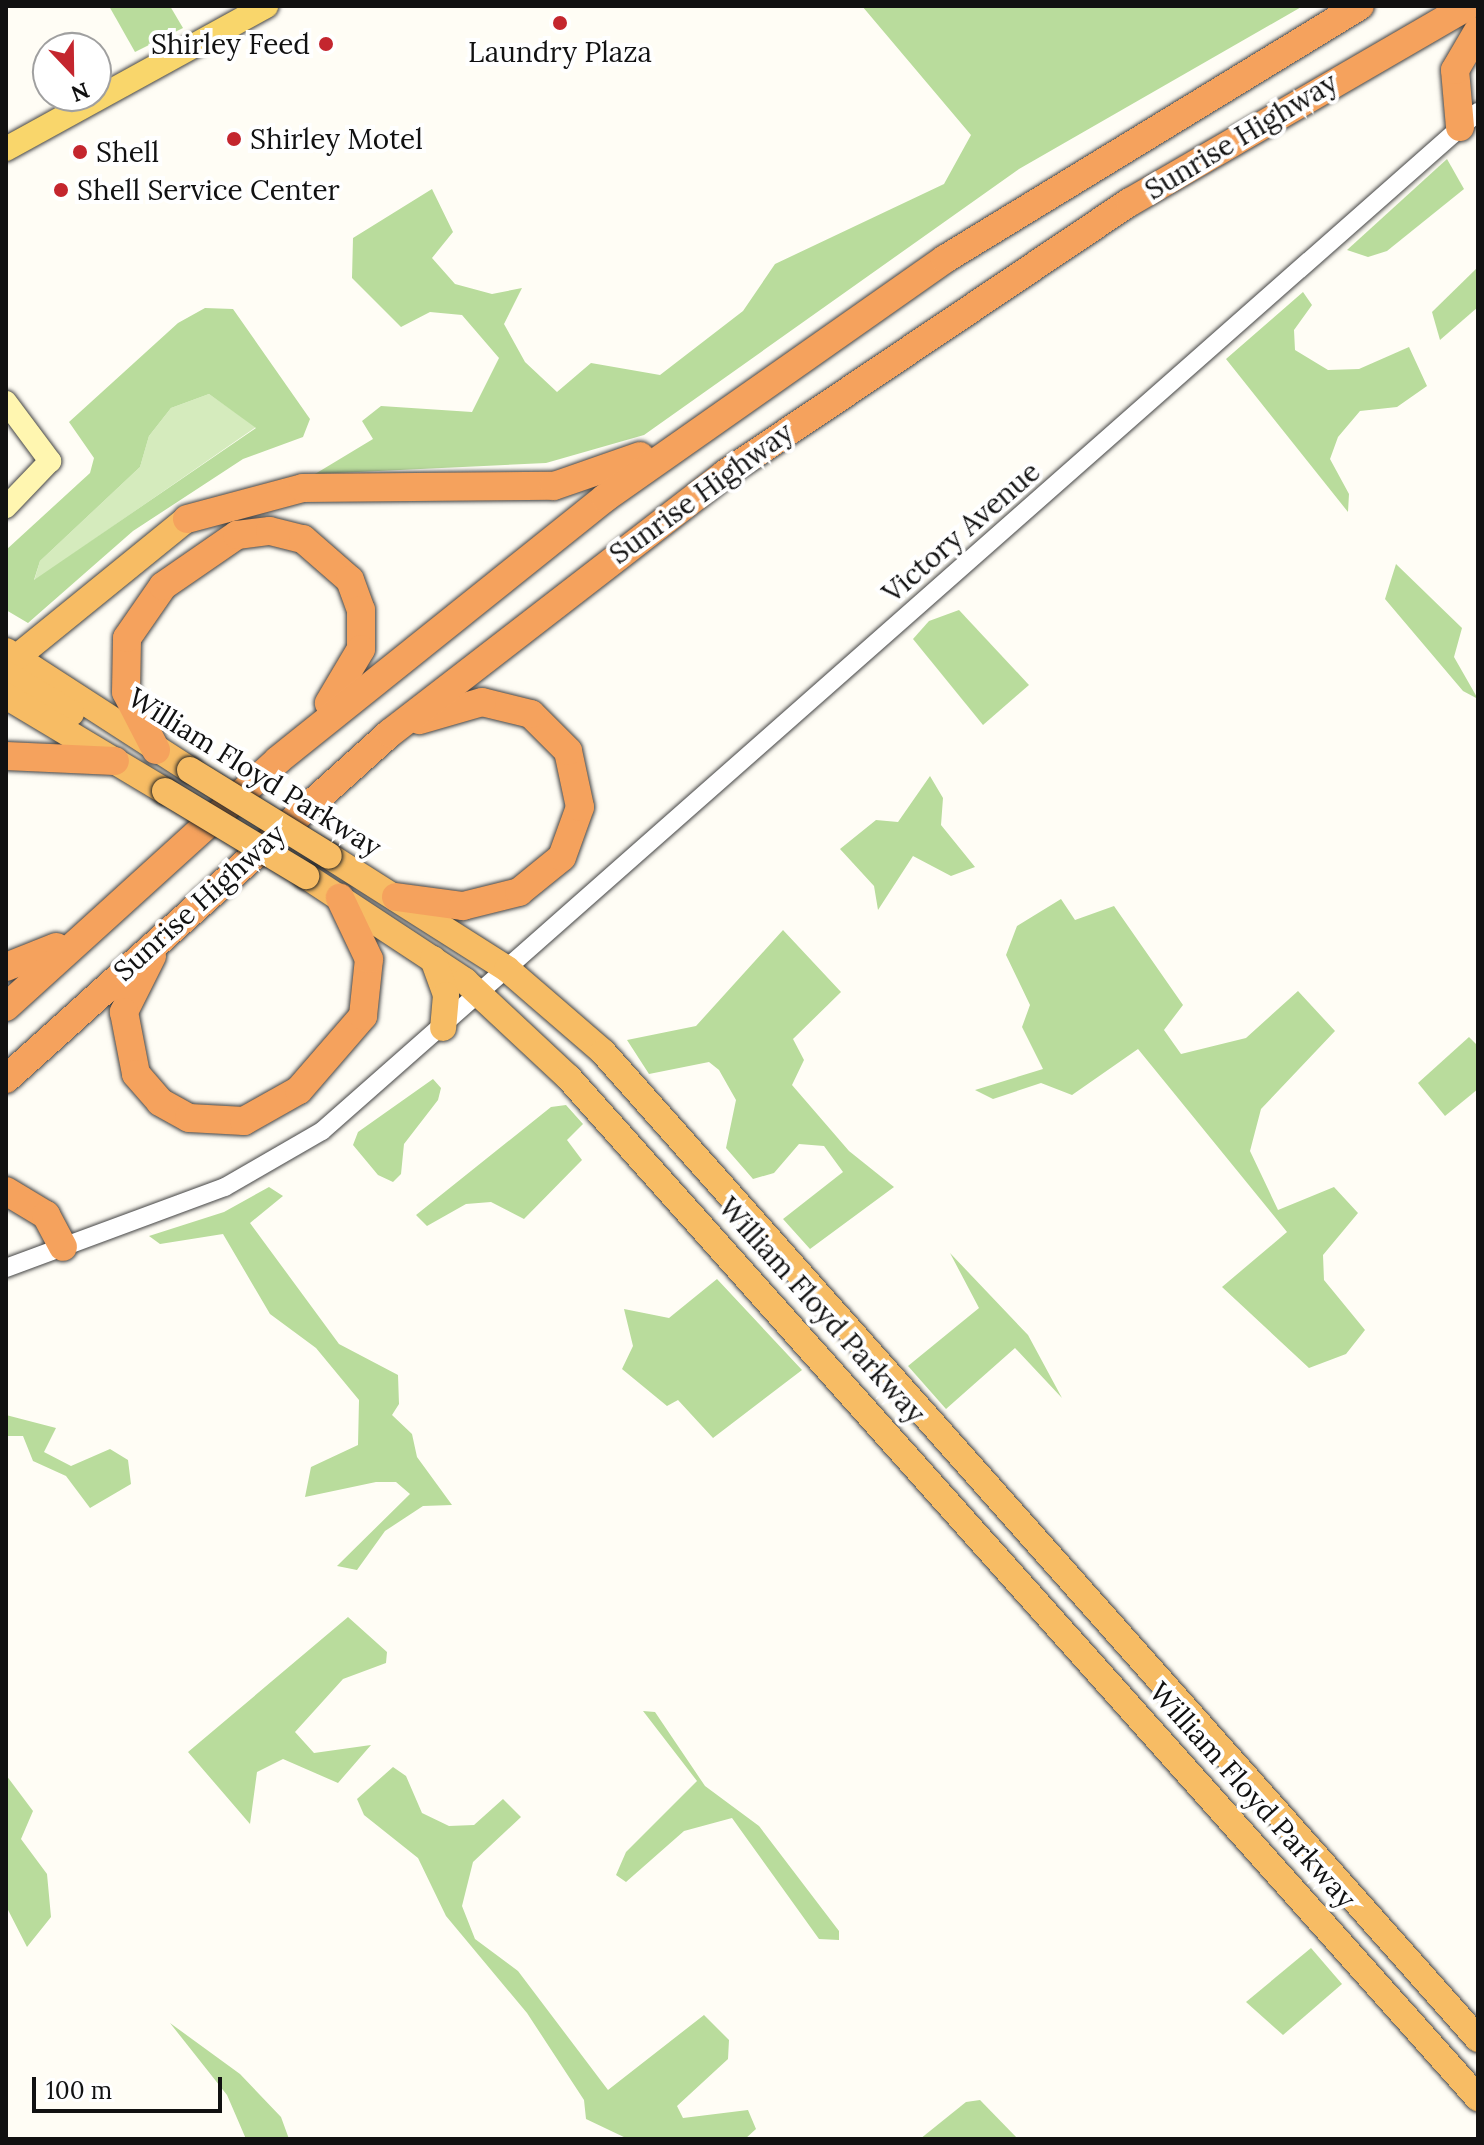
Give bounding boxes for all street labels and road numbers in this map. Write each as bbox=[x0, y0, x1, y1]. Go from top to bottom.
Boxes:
street label: Sunrise Highway bbox=[1139, 65, 1343, 207]
street label: Sunrise Highway bbox=[603, 415, 799, 571]
street label: Victory Avenue bbox=[875, 455, 1047, 609]
street label: William Floyd Parkway bbox=[122, 680, 388, 864]
street label: Sunrise Highway bbox=[107, 816, 291, 988]
street label: William Floyd Parkway bbox=[712, 1190, 932, 1430]
street label: William Floyd Parkway bbox=[1143, 1675, 1363, 1915]

